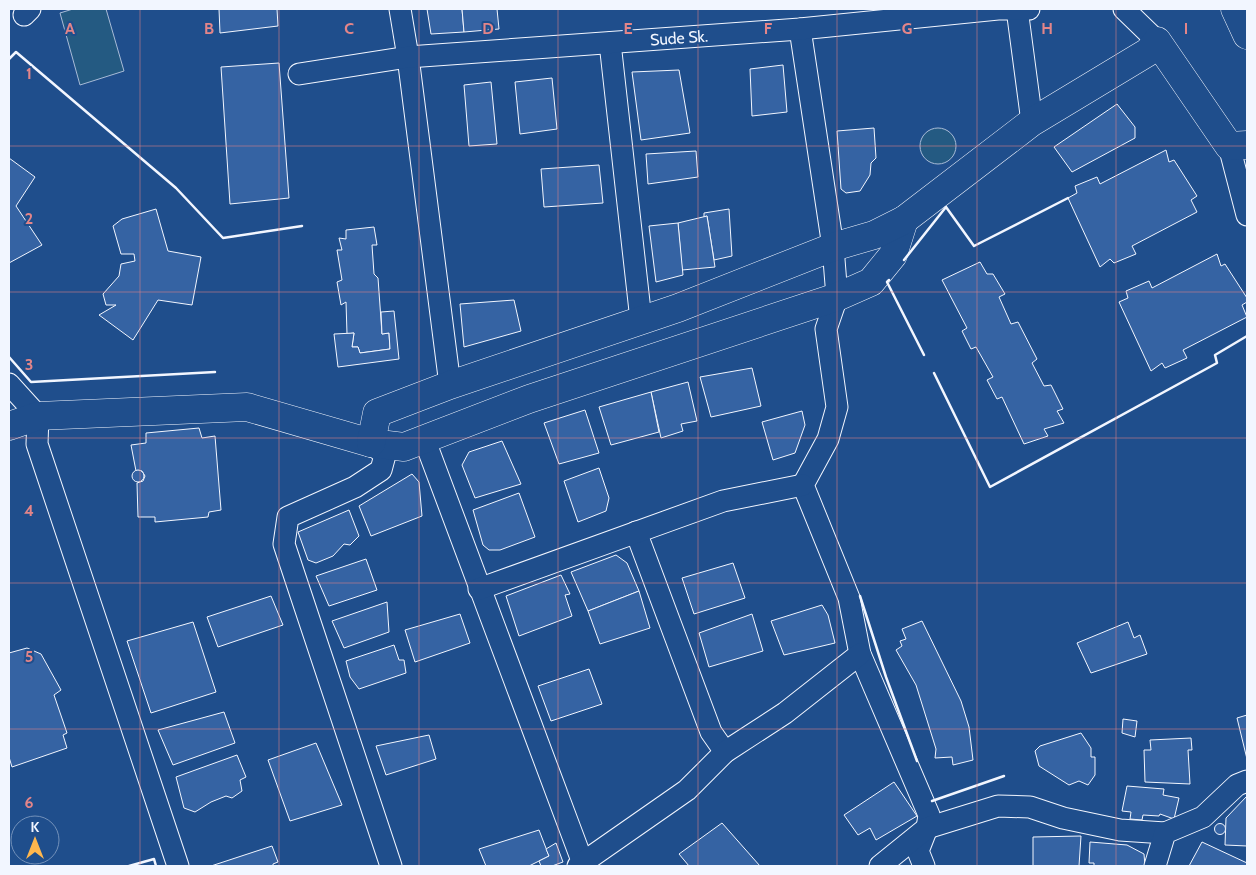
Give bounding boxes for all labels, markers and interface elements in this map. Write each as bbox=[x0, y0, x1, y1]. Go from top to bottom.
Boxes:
text: A bbox=[65, 19, 75, 38]
text: B bbox=[204, 19, 214, 38]
text: C bbox=[344, 19, 354, 38]
text: D bbox=[482, 19, 494, 38]
text: E bbox=[623, 19, 633, 38]
text: F bbox=[764, 19, 773, 38]
text: G bbox=[902, 19, 912, 38]
text: H bbox=[1041, 19, 1053, 38]
text: I bbox=[1184, 19, 1188, 38]
street label: Sude Sk. bbox=[649, 26, 709, 50]
text: 1 bbox=[26, 64, 32, 83]
text: 2 bbox=[25, 209, 33, 228]
text: 3 bbox=[25, 355, 33, 374]
text: 4 bbox=[24, 501, 34, 520]
text: 5 bbox=[25, 647, 33, 666]
text: 6 bbox=[25, 793, 34, 812]
north arrow bbox=[10, 815, 60, 865]
text: K bbox=[31, 818, 40, 836]

